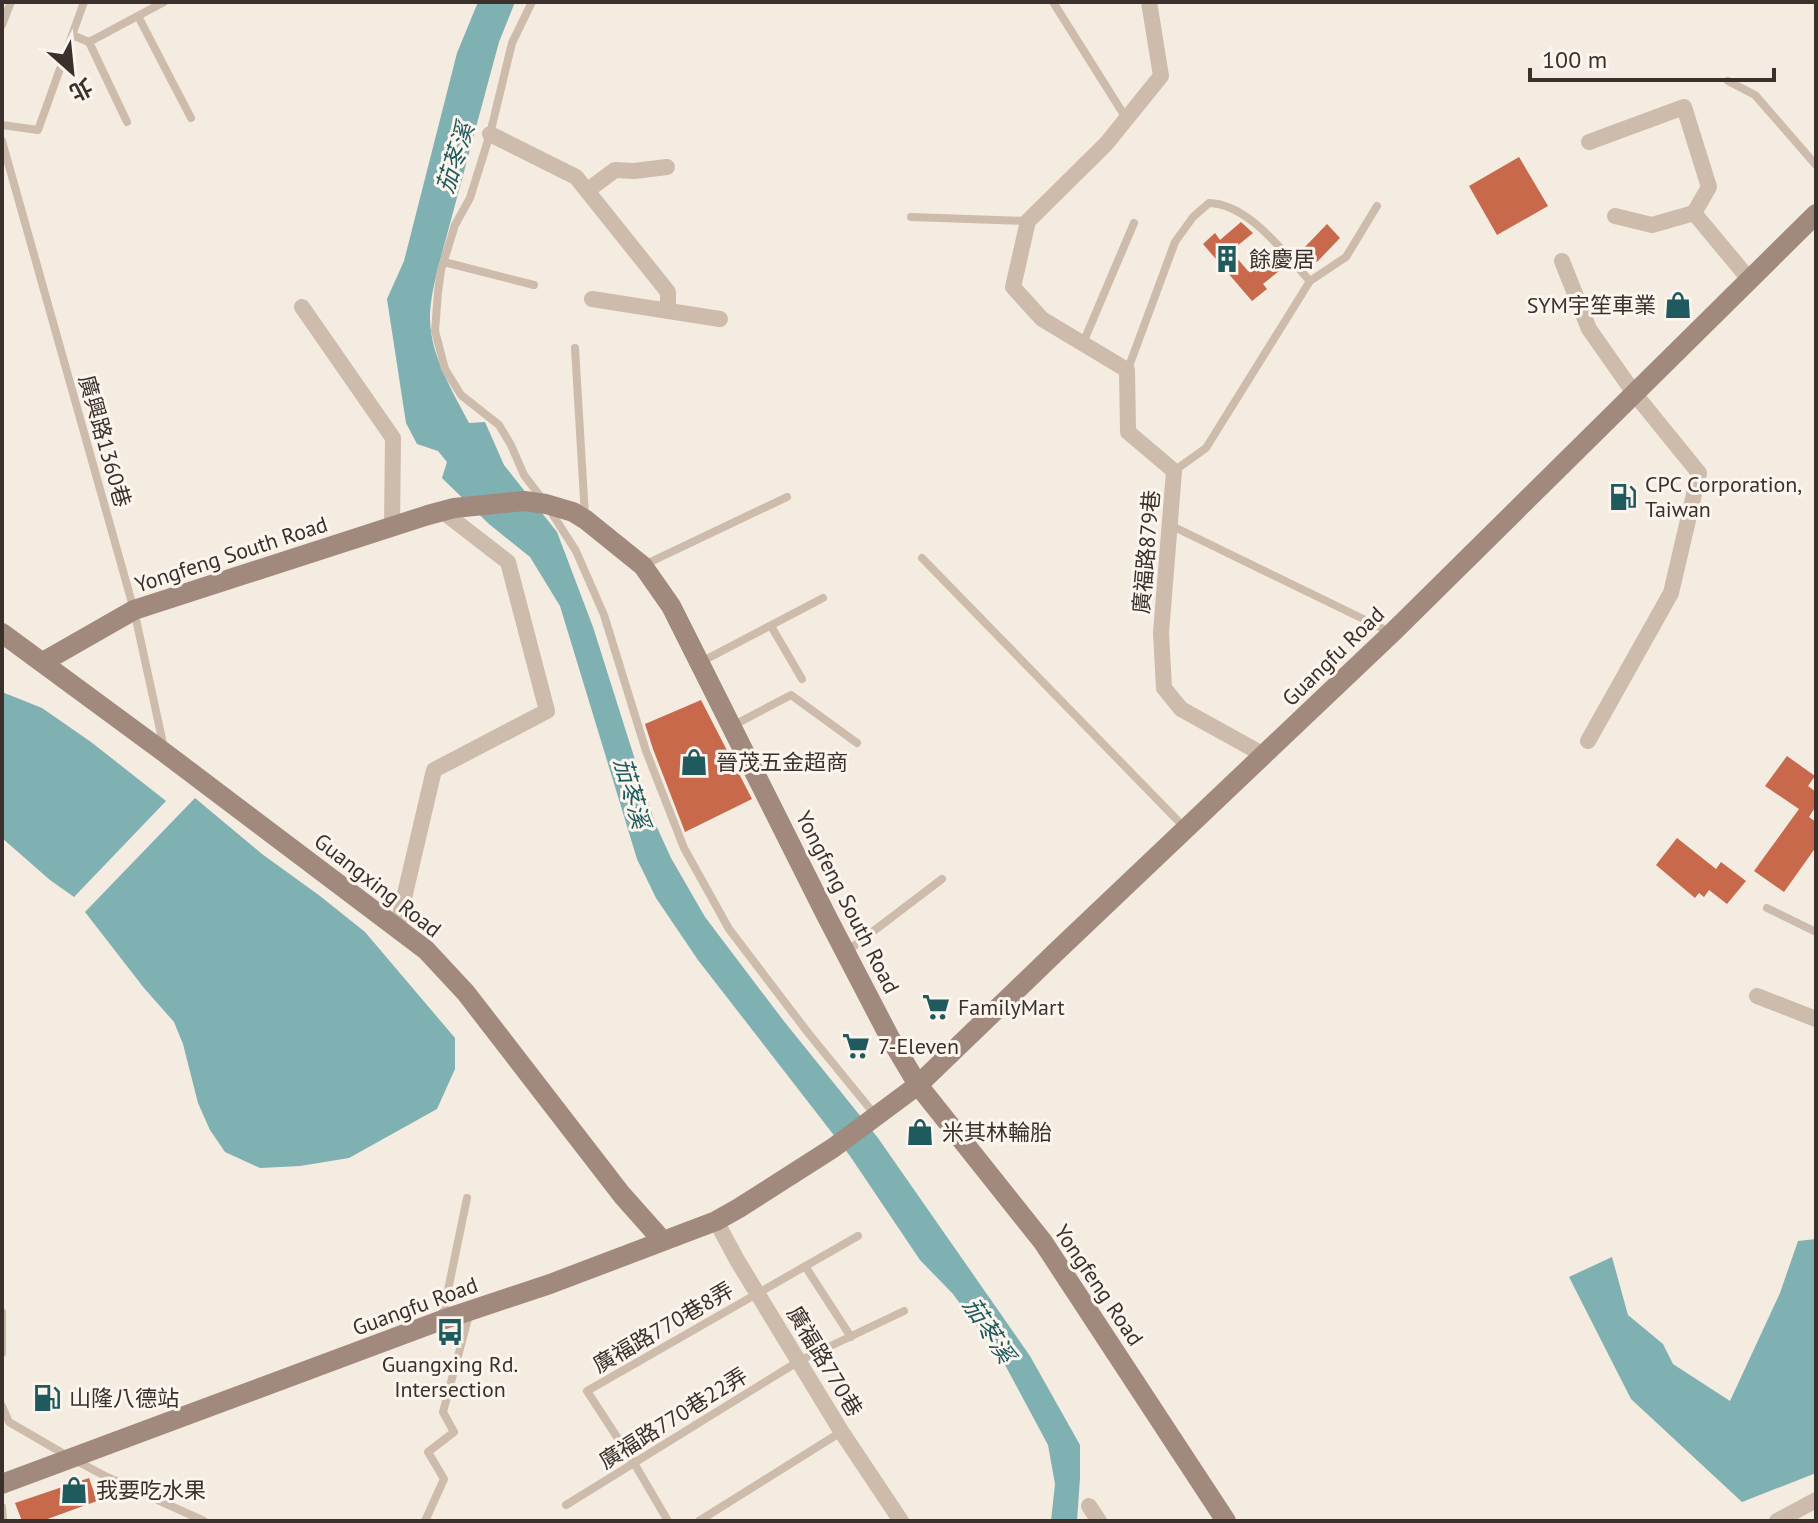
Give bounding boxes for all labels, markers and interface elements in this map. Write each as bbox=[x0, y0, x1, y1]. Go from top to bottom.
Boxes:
north arrow bbox=[32, 32, 112, 112]
scale bar bbox=[1530, 32, 1774, 82]
text: 100 m bbox=[1542, 44, 1607, 75]
text: 北 bbox=[65, 72, 97, 107]
water label: 茄苳溪 bbox=[429, 116, 482, 197]
building icon: 餘慶居 bbox=[1212, 244, 1242, 274]
place label: 餘慶居 bbox=[1249, 245, 1315, 273]
shop icon: SYM宇笙車業 bbox=[1663, 290, 1693, 320]
place label: SYM宇笙車業 bbox=[1527, 291, 1656, 319]
street label: 廣興路1360巷 bbox=[73, 372, 137, 510]
place label: CPC Corporation, Taiwan bbox=[1645, 470, 1802, 523]
fuel station icon: CPC Corporation, Taiwan bbox=[1608, 482, 1638, 512]
street label: 廣福路879巷 bbox=[1127, 489, 1165, 615]
street label: Yongfeng South Road bbox=[131, 510, 331, 598]
street label: Guangfu Road bbox=[1276, 600, 1390, 712]
shop icon: 晉茂五金超商 bbox=[679, 747, 709, 777]
place label: 晉茂五金超商 bbox=[716, 748, 848, 776]
water label: 茄苳溪 bbox=[607, 754, 658, 835]
street label: Yongfeng South Road bbox=[790, 806, 906, 998]
street label: Guangxing Road bbox=[309, 827, 447, 943]
supermarket icon: FamilyMart bbox=[921, 992, 951, 1022]
place label: FamilyMart bbox=[958, 993, 1065, 1021]
supermarket icon: 7-Eleven bbox=[841, 1031, 871, 1061]
place label: 7-Eleven bbox=[878, 1032, 959, 1060]
shop icon: 米其林輪胎 bbox=[905, 1117, 935, 1147]
place label: 米其林輪胎 bbox=[942, 1118, 1052, 1146]
street label: Yongfeng Road bbox=[1048, 1219, 1150, 1351]
street label: Guangfu Road bbox=[348, 1270, 482, 1342]
street label: 廣福路770巷8弄 bbox=[588, 1275, 738, 1379]
water label: 茄苳溪 bbox=[956, 1291, 1023, 1371]
street label: 廣福路770巷 bbox=[781, 1301, 869, 1421]
bus stop icon: Guangxing Rd. Intersection bbox=[435, 1317, 465, 1347]
place label: Guangxing Rd. Intersection bbox=[382, 1350, 518, 1403]
street label: 廣福路770巷22弄 bbox=[594, 1361, 752, 1475]
fuel station icon: 山隆八德站 bbox=[32, 1383, 62, 1413]
place label: 山隆八德站 bbox=[69, 1384, 179, 1412]
shop icon: 我要吃水果 bbox=[59, 1475, 89, 1505]
place label: 我要吃水果 bbox=[96, 1476, 206, 1504]

